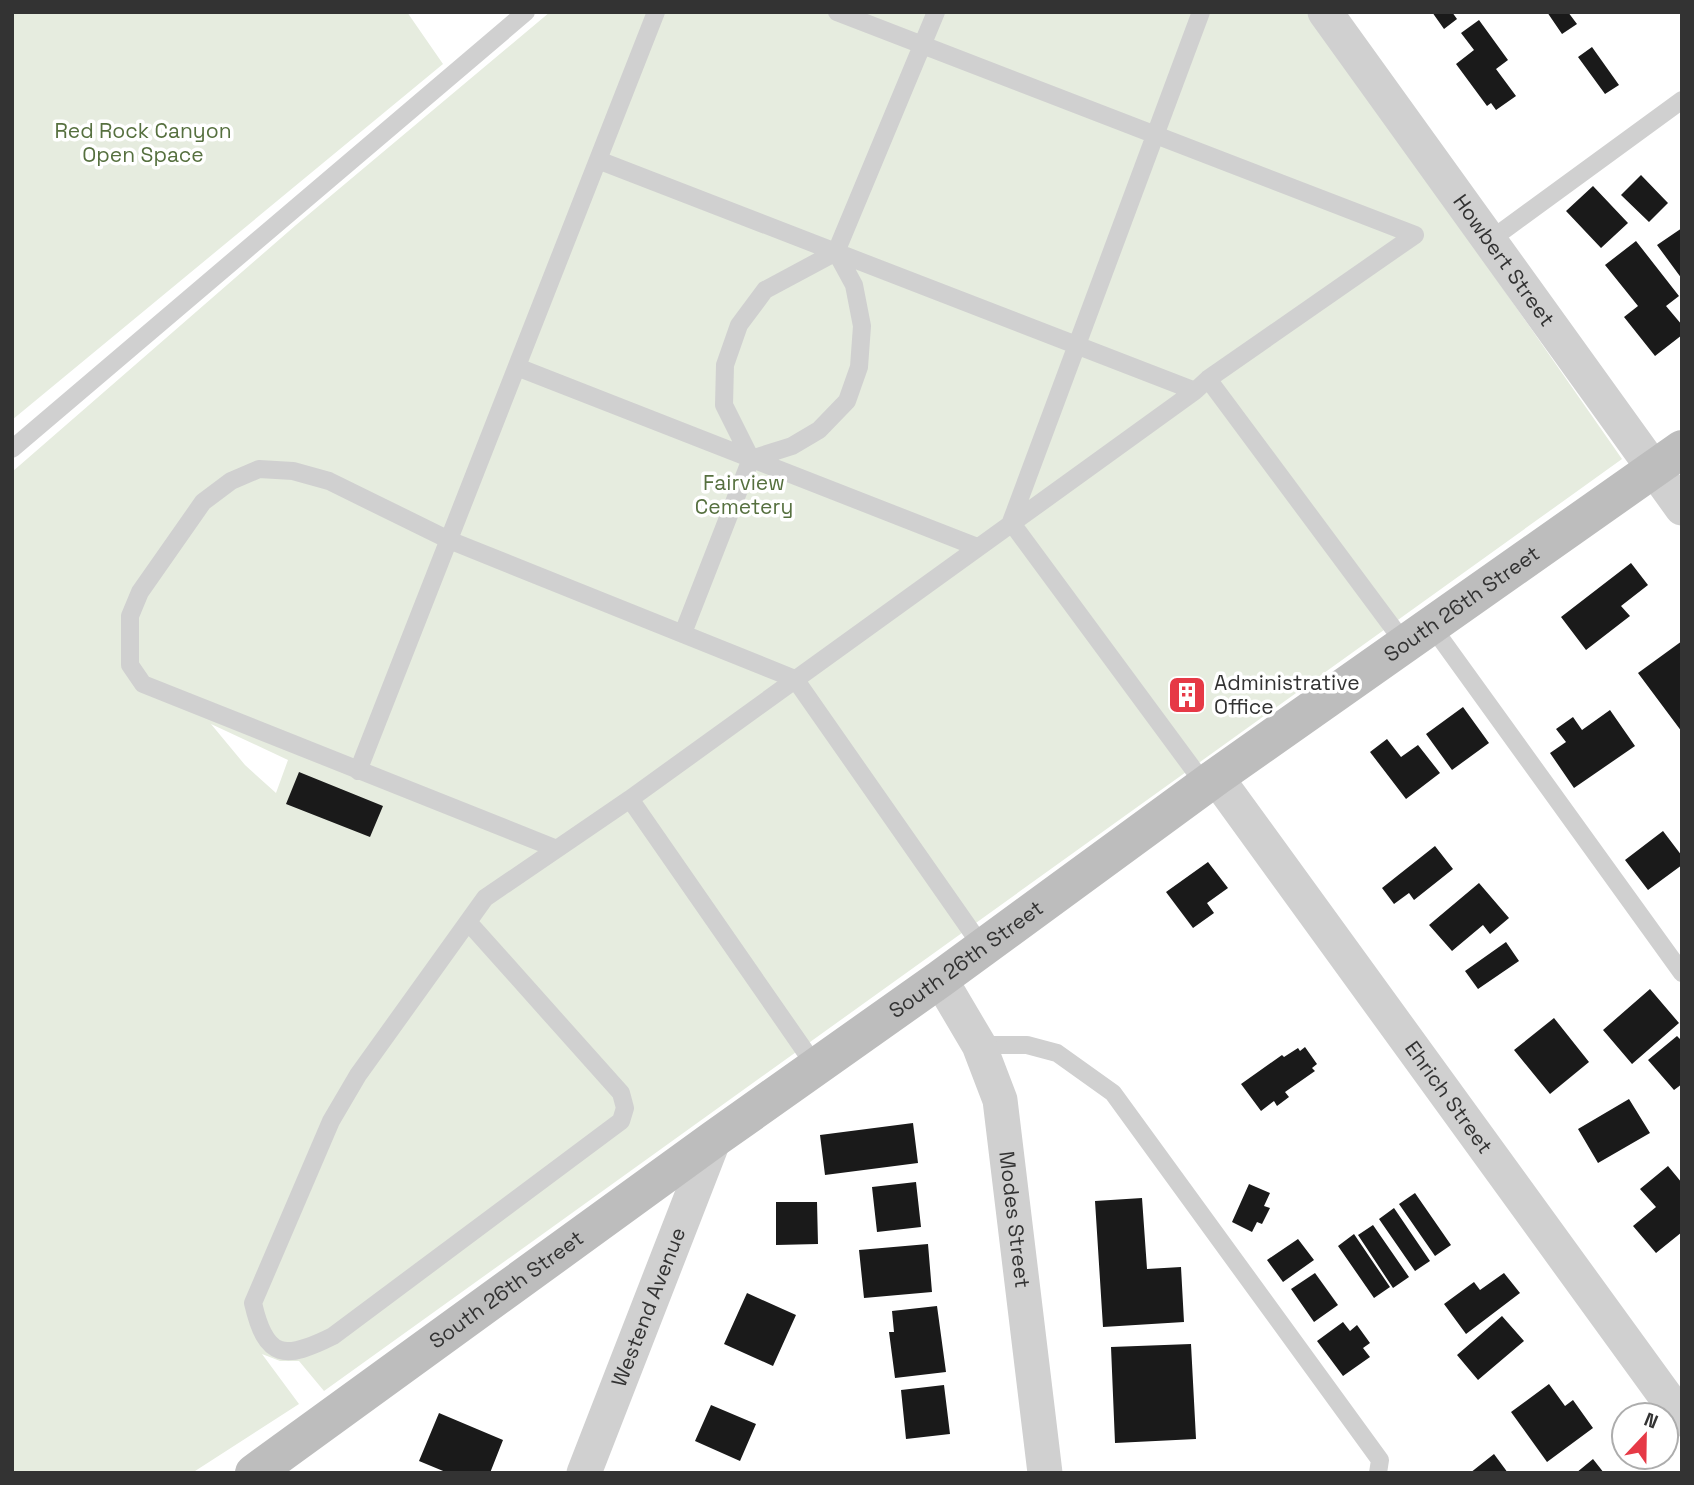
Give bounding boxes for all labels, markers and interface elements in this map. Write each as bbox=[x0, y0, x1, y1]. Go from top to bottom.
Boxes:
park label: Red Rock Canyon Open Space bbox=[54, 117, 232, 168]
street label: Howbert Street bbox=[1447, 189, 1561, 331]
park label: Fairview Cemetery bbox=[695, 469, 793, 520]
street label: South 26th Street bbox=[1378, 539, 1545, 668]
place label: Administrative Office bbox=[1214, 669, 1360, 720]
building icon: Administrative Office bbox=[1166, 674, 1208, 716]
street label: South 26th Street bbox=[883, 894, 1048, 1024]
street label: Ehrich Street bbox=[1399, 1035, 1499, 1159]
street label: Modes Street bbox=[993, 1150, 1037, 1290]
street label: Westend Avenue bbox=[605, 1223, 691, 1391]
street label: South 26th Street bbox=[424, 1224, 589, 1354]
north arrow bbox=[1610, 1401, 1680, 1471]
text: N bbox=[1641, 1407, 1662, 1435]

